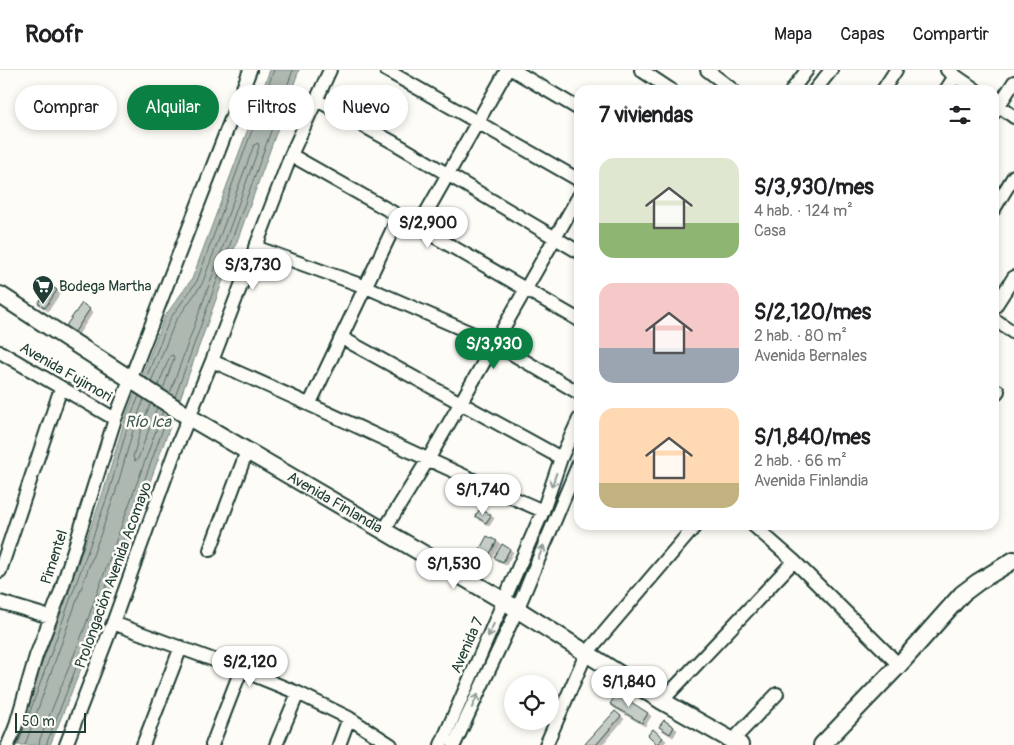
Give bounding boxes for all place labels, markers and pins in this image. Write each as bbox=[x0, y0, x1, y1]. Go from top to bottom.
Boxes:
pin: S/2,900 bbox=[382, 206, 474, 249]
pin: S/3,730 bbox=[207, 248, 299, 291]
supermarket icon: Bodega Martha bbox=[31, 274, 55, 305]
place label: Bodega Martha bbox=[59, 277, 151, 296]
pin: S/3,930 bbox=[448, 328, 540, 370]
pin: S/1,740 bbox=[437, 474, 529, 516]
pin: S/1,530 bbox=[408, 548, 500, 590]
pin: S/2,120 bbox=[204, 646, 296, 688]
pin: S/1,840 bbox=[583, 666, 675, 708]

